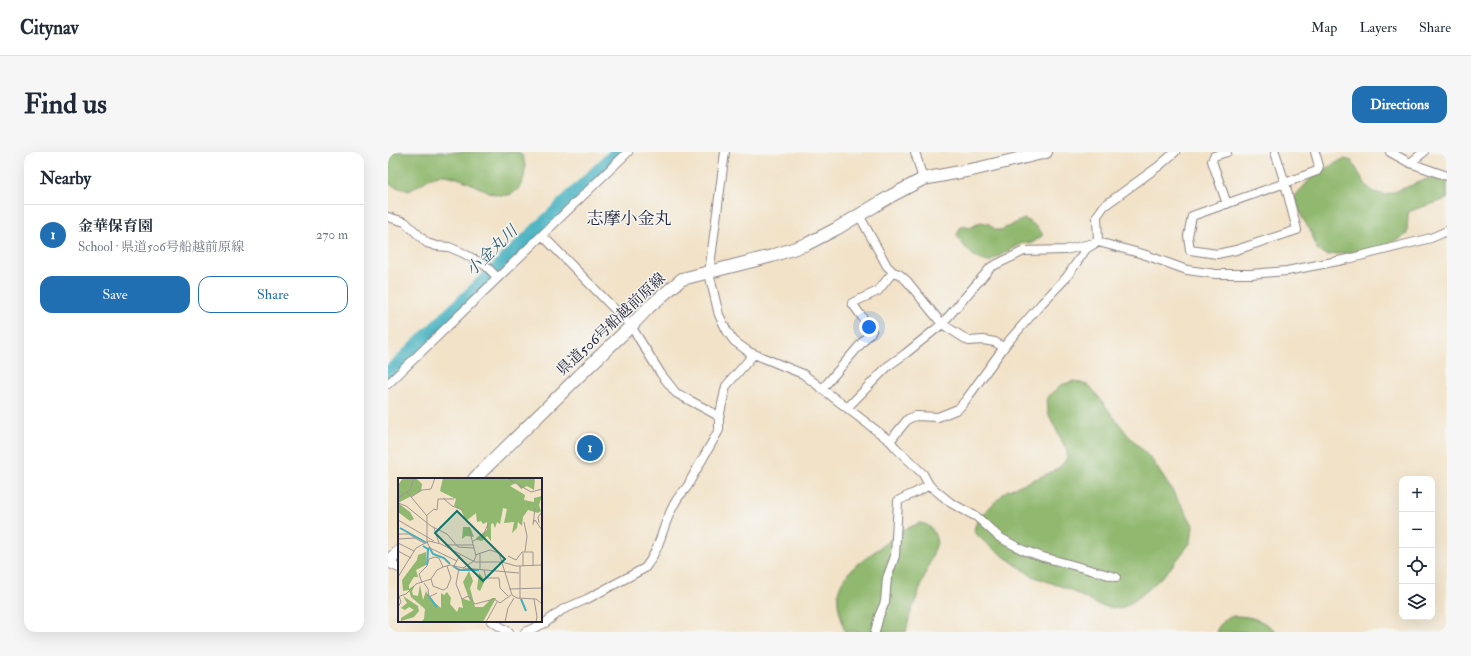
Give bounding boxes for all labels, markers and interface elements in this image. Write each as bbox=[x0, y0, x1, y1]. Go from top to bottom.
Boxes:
text: Citynav bbox=[20, 16, 79, 40]
text: Map bbox=[1311, 19, 1337, 36]
text: Layers bbox=[1359, 19, 1397, 36]
text: Share bbox=[1419, 19, 1451, 36]
button: Directions bbox=[1352, 86, 1447, 123]
text: Find us bbox=[24, 87, 107, 122]
text: Nearby bbox=[40, 168, 91, 189]
district label: 志摩小金丸 bbox=[587, 208, 672, 229]
text: 金華保育園 bbox=[78, 217, 153, 236]
water label: 小金丸川 bbox=[462, 220, 523, 280]
text: 1 bbox=[51, 227, 55, 243]
text: 270 m bbox=[316, 227, 348, 243]
text: School · 県道506号船越前原線 bbox=[78, 239, 244, 255]
street label: 県道506号船越前原線 bbox=[553, 269, 670, 380]
button: Save bbox=[40, 276, 190, 313]
button: Share bbox=[198, 276, 348, 313]
your location bbox=[859, 317, 879, 337]
pin: 1 bbox=[577, 433, 603, 463]
map controls bbox=[1399, 476, 1435, 620]
button: + bbox=[1399, 476, 1435, 512]
inset map bbox=[398, 478, 542, 622]
button: − bbox=[1399, 512, 1435, 548]
button: locate bbox=[1399, 548, 1435, 584]
button: layers bbox=[1399, 584, 1435, 620]

